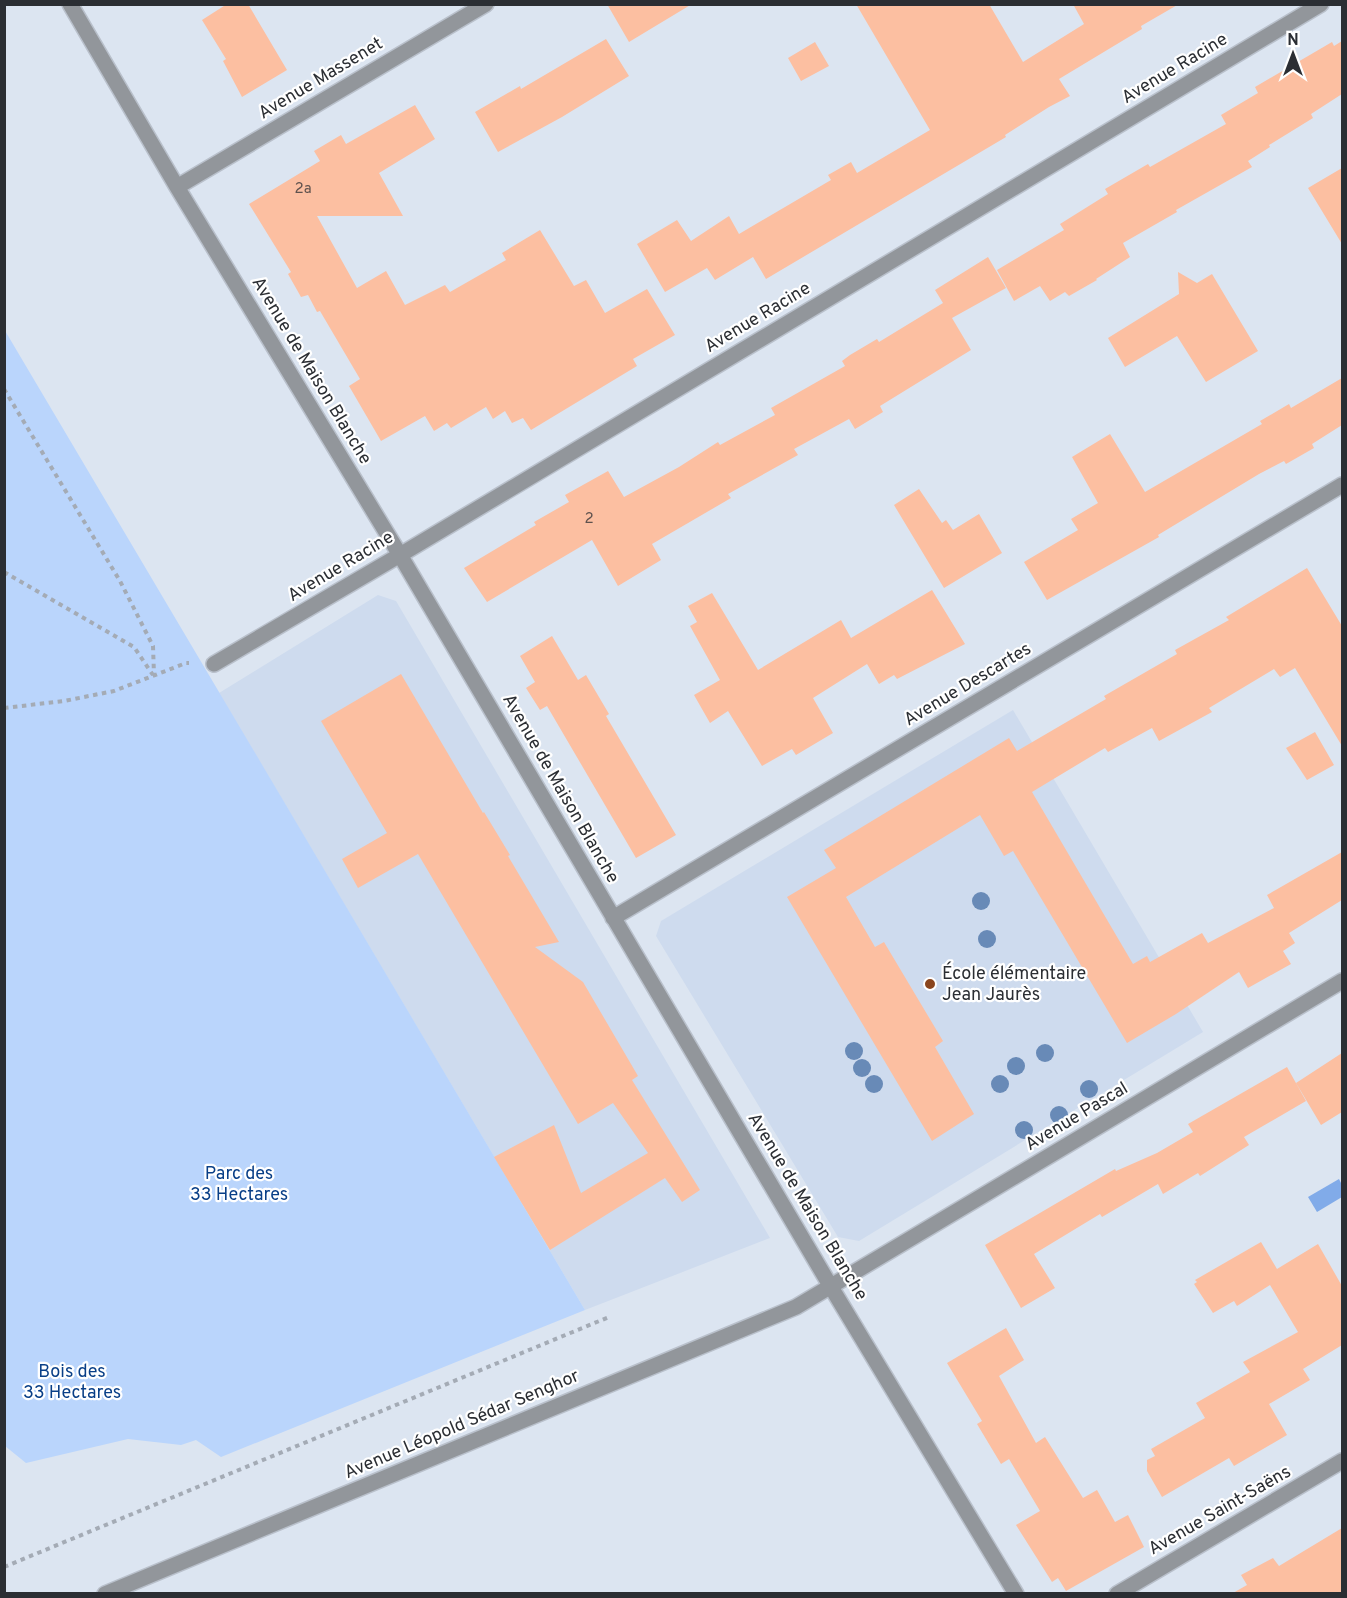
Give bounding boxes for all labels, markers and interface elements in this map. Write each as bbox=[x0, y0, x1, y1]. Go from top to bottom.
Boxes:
north arrow bbox=[1263, 24, 1323, 84]
street label: Avenue Racine bbox=[1118, 28, 1232, 110]
text: N bbox=[1287, 31, 1299, 51]
street label: Avenue Massenet bbox=[255, 33, 387, 125]
house number: 2a bbox=[294, 180, 312, 199]
street label: Avenue de Maison Blanche bbox=[246, 273, 376, 469]
street label: Avenue Racine bbox=[701, 277, 815, 359]
house number: 2 bbox=[584, 510, 594, 529]
street label: Avenue Racine bbox=[284, 526, 398, 608]
street label: Avenue Descartes bbox=[900, 638, 1036, 732]
street label: Avenue de Maison Blanche bbox=[496, 690, 624, 888]
place label: École élémentaire Jean Jaurès bbox=[942, 961, 1086, 1007]
marker: École élémentaire Jean Jaurès bbox=[923, 977, 937, 991]
street label: Avenue Pascal bbox=[1021, 1077, 1133, 1157]
street label: Avenue de Maison Blanche bbox=[742, 1109, 872, 1305]
park label: Parc des 33 Hectares bbox=[190, 1163, 288, 1207]
park label: Bois des 33 Hectares bbox=[23, 1361, 121, 1405]
street label: Avenue Léopold Sédar Senghor bbox=[341, 1365, 583, 1485]
street label: Avenue Saint-Saëns bbox=[1145, 1461, 1295, 1561]

